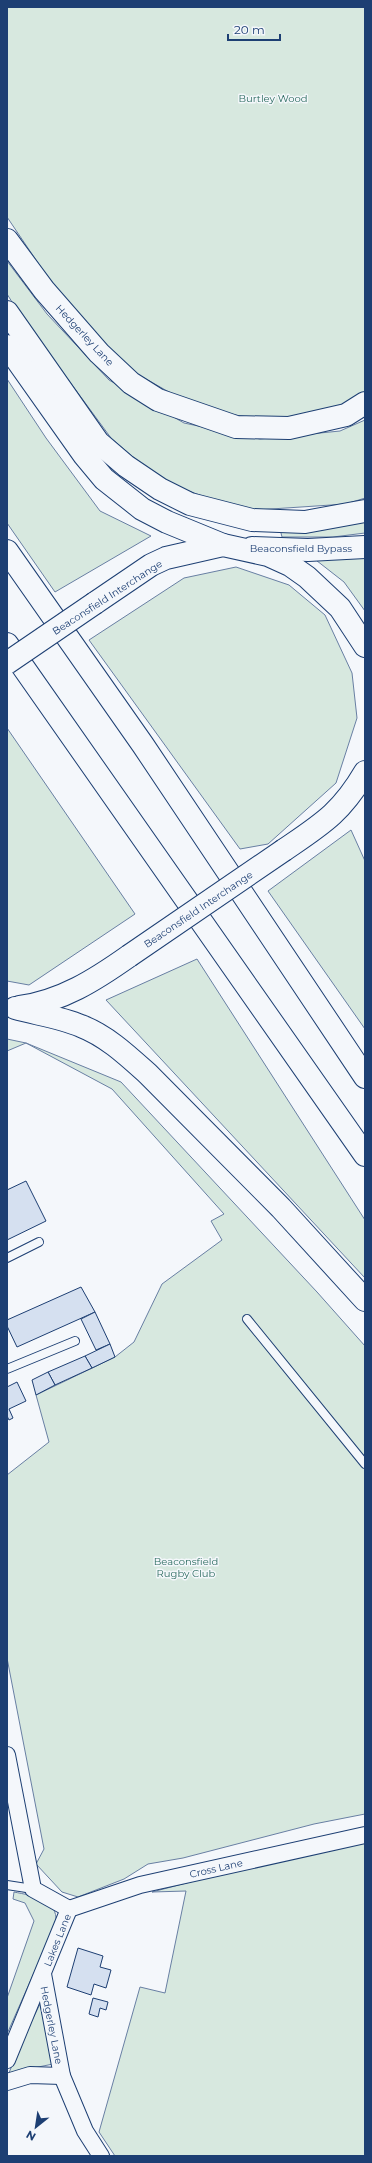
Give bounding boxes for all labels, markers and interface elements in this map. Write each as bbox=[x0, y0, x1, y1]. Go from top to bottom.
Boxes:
scale bar bbox=[228, 16, 280, 42]
text: 20 m bbox=[234, 22, 265, 37]
park label: Burtley Wood bbox=[238, 92, 308, 105]
street label: Hedgerley Lane bbox=[53, 302, 116, 369]
street label: Beaconsfield Bypass bbox=[250, 542, 352, 555]
street label: Beaconsfield Interchange bbox=[50, 557, 165, 638]
street label: Beaconsfield Interchange bbox=[141, 868, 255, 951]
park label: Beaconsfield Rugby Club bbox=[154, 1555, 218, 1580]
street label: Cross Lane bbox=[188, 1856, 244, 1881]
street label: Lakes Lane bbox=[41, 1912, 74, 1968]
street label: Hedgerley Lane bbox=[38, 1985, 65, 2065]
north arrow bbox=[16, 2107, 56, 2147]
text: N bbox=[24, 2127, 38, 2144]

